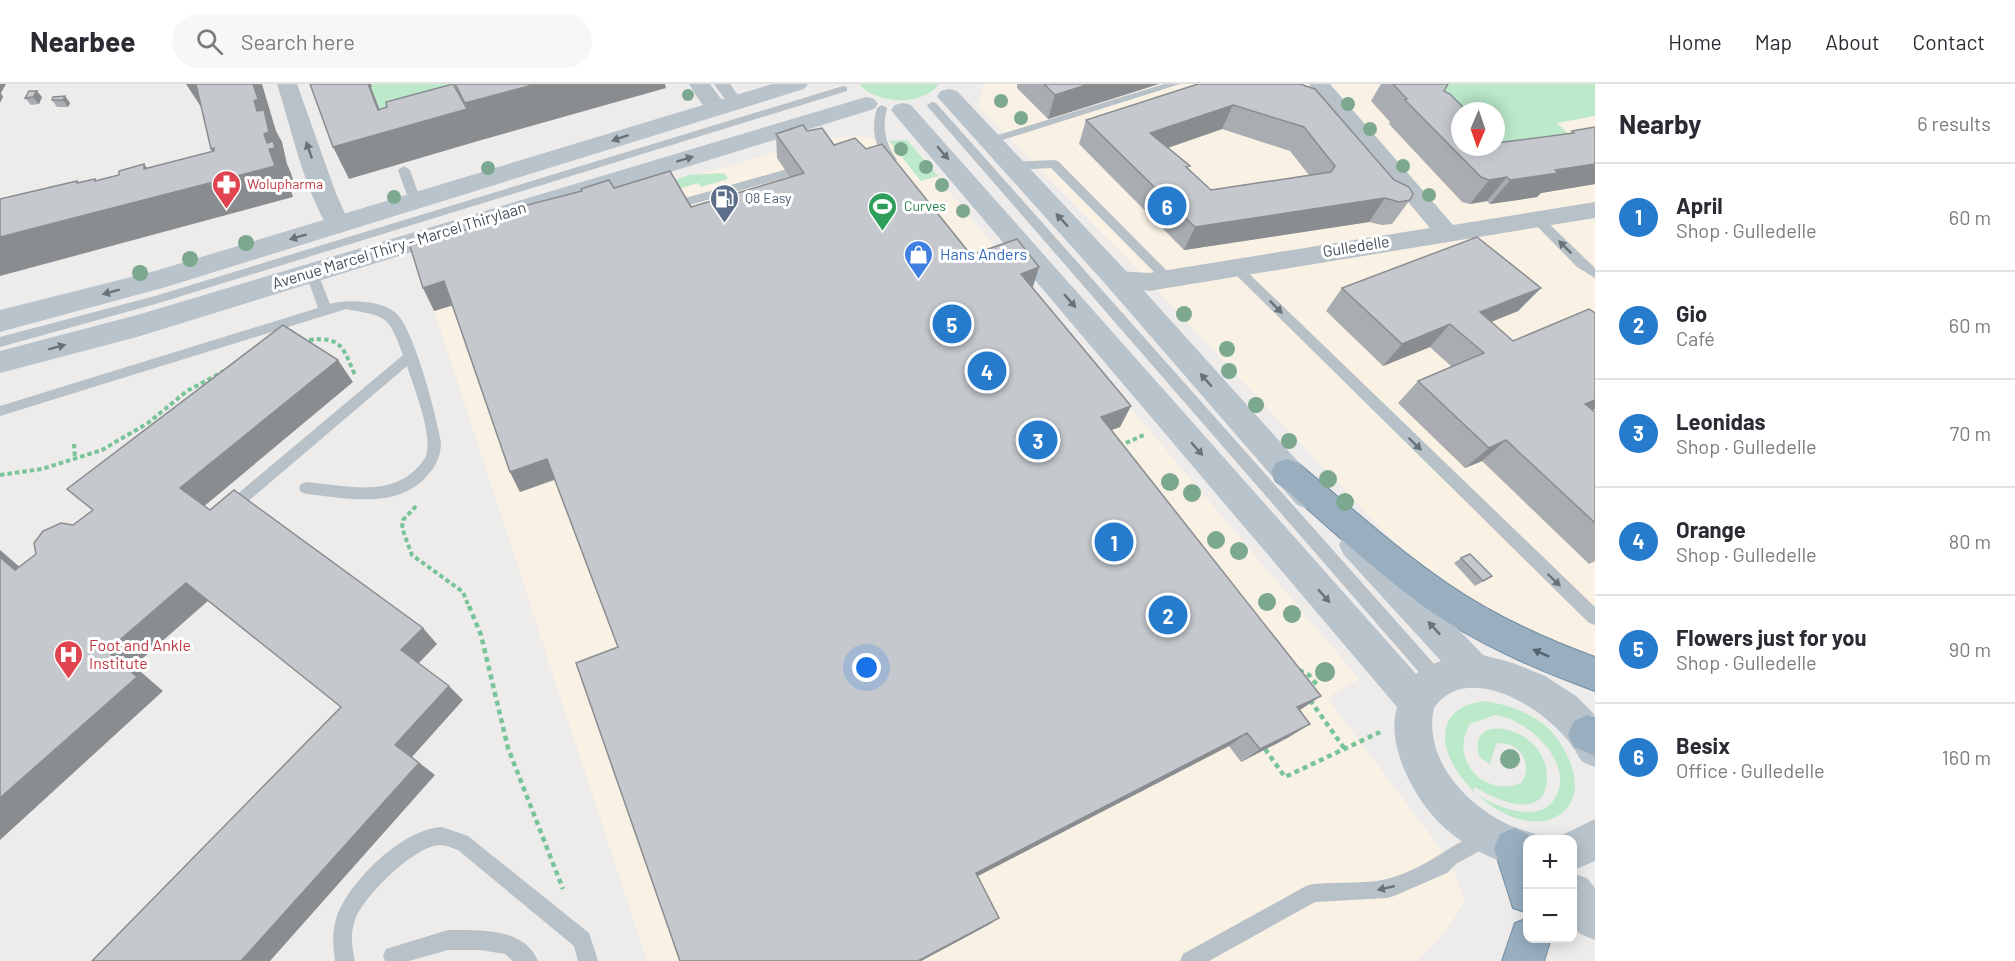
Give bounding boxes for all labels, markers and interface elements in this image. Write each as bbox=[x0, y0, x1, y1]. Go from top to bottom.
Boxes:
search box bbox=[172, 14, 592, 68]
text: Nearbee bbox=[30, 24, 136, 58]
icon: search bbox=[193, 25, 226, 58]
text: Search here bbox=[241, 28, 355, 54]
text: Home bbox=[1668, 29, 1722, 54]
text: Map bbox=[1755, 29, 1792, 54]
text: About bbox=[1825, 29, 1880, 54]
text: Contact bbox=[1913, 29, 1985, 54]
north arrow bbox=[1451, 102, 1505, 156]
text: Nearby bbox=[1619, 108, 1701, 139]
text: 6 results bbox=[1917, 111, 1991, 135]
one-way arrow bbox=[611, 134, 629, 143]
one-way arrow bbox=[304, 141, 313, 159]
one-way arrow bbox=[936, 145, 949, 161]
one-way arrow bbox=[676, 154, 694, 163]
pharmacy icon: Wolupharma bbox=[210, 168, 242, 210]
place label: Wolupharma bbox=[247, 175, 323, 192]
fuel station icon: Q8 Easy bbox=[708, 182, 740, 224]
pin: 6 bbox=[1148, 184, 1186, 228]
place label: Q8 Easy bbox=[745, 189, 792, 206]
sports icon: Curves bbox=[867, 190, 899, 232]
text: April bbox=[1676, 192, 1723, 218]
street label: Avenue Marcel Thiry - Marcel Thirylaan bbox=[270, 197, 528, 292]
place label: Curves bbox=[904, 197, 946, 214]
text: 1 bbox=[1635, 205, 1642, 229]
text: 60 m bbox=[1949, 205, 1991, 229]
one-way arrow bbox=[1056, 213, 1069, 228]
text: Shop · Gulledelle bbox=[1676, 218, 1817, 242]
street label: Gulledelle bbox=[1321, 231, 1391, 260]
one-way arrow bbox=[289, 233, 307, 242]
shop icon: Hans Anders bbox=[903, 238, 935, 280]
one-way arrow bbox=[1558, 241, 1572, 255]
place label: Hans Anders bbox=[940, 244, 1027, 263]
one-way arrow bbox=[102, 288, 120, 297]
one-way arrow bbox=[1063, 293, 1076, 308]
one-way arrow bbox=[1268, 300, 1282, 314]
text: Gio bbox=[1676, 300, 1707, 326]
pin: 5 bbox=[932, 302, 972, 346]
text: 2 bbox=[1633, 313, 1644, 337]
text: 60 m bbox=[1949, 313, 1991, 337]
text: Café bbox=[1676, 326, 1715, 350]
one-way arrow bbox=[48, 342, 66, 351]
pin: 4 bbox=[968, 348, 1006, 394]
one-way arrow bbox=[1199, 373, 1213, 388]
text: Leonidas bbox=[1676, 408, 1766, 434]
pin: 3 bbox=[1018, 418, 1058, 462]
text: 3 bbox=[1633, 421, 1644, 445]
text: 70 m bbox=[1950, 421, 1991, 445]
text: Shop · Gulledelle bbox=[1676, 434, 1817, 458]
one-way arrow bbox=[1408, 436, 1422, 451]
one-way arrow bbox=[1191, 441, 1204, 456]
text: Orange bbox=[1676, 516, 1746, 542]
pin: 1 bbox=[1094, 520, 1134, 564]
text: 4 bbox=[1632, 529, 1645, 553]
text: 80 m bbox=[1949, 529, 1991, 553]
text: Shop · Gulledelle bbox=[1676, 542, 1817, 566]
one-way arrow bbox=[1547, 573, 1561, 587]
one-way arrow bbox=[1318, 589, 1331, 604]
pin: 2 bbox=[1148, 592, 1188, 638]
one-way arrow bbox=[1428, 621, 1441, 636]
text: Flowers just for you bbox=[1676, 624, 1866, 650]
place label: Foot and Ankle Institute bbox=[89, 635, 191, 672]
text: 5 bbox=[1633, 637, 1644, 661]
text: 90 m bbox=[1949, 637, 1991, 661]
hospital icon: Foot and Ankle Institute bbox=[52, 638, 84, 680]
one-way arrow bbox=[1531, 648, 1549, 658]
text: Shop · Gulledelle bbox=[1676, 650, 1817, 674]
your location bbox=[852, 653, 881, 682]
text: Besix bbox=[1676, 732, 1730, 758]
text: 6 bbox=[1633, 745, 1644, 769]
text: 160 m bbox=[1942, 745, 1991, 769]
text: Office · Gulledelle bbox=[1676, 758, 1825, 782]
map controls bbox=[1523, 835, 1577, 943]
button: + bbox=[1523, 835, 1577, 889]
one-way arrow bbox=[1377, 883, 1395, 893]
button: − bbox=[1523, 889, 1577, 943]

